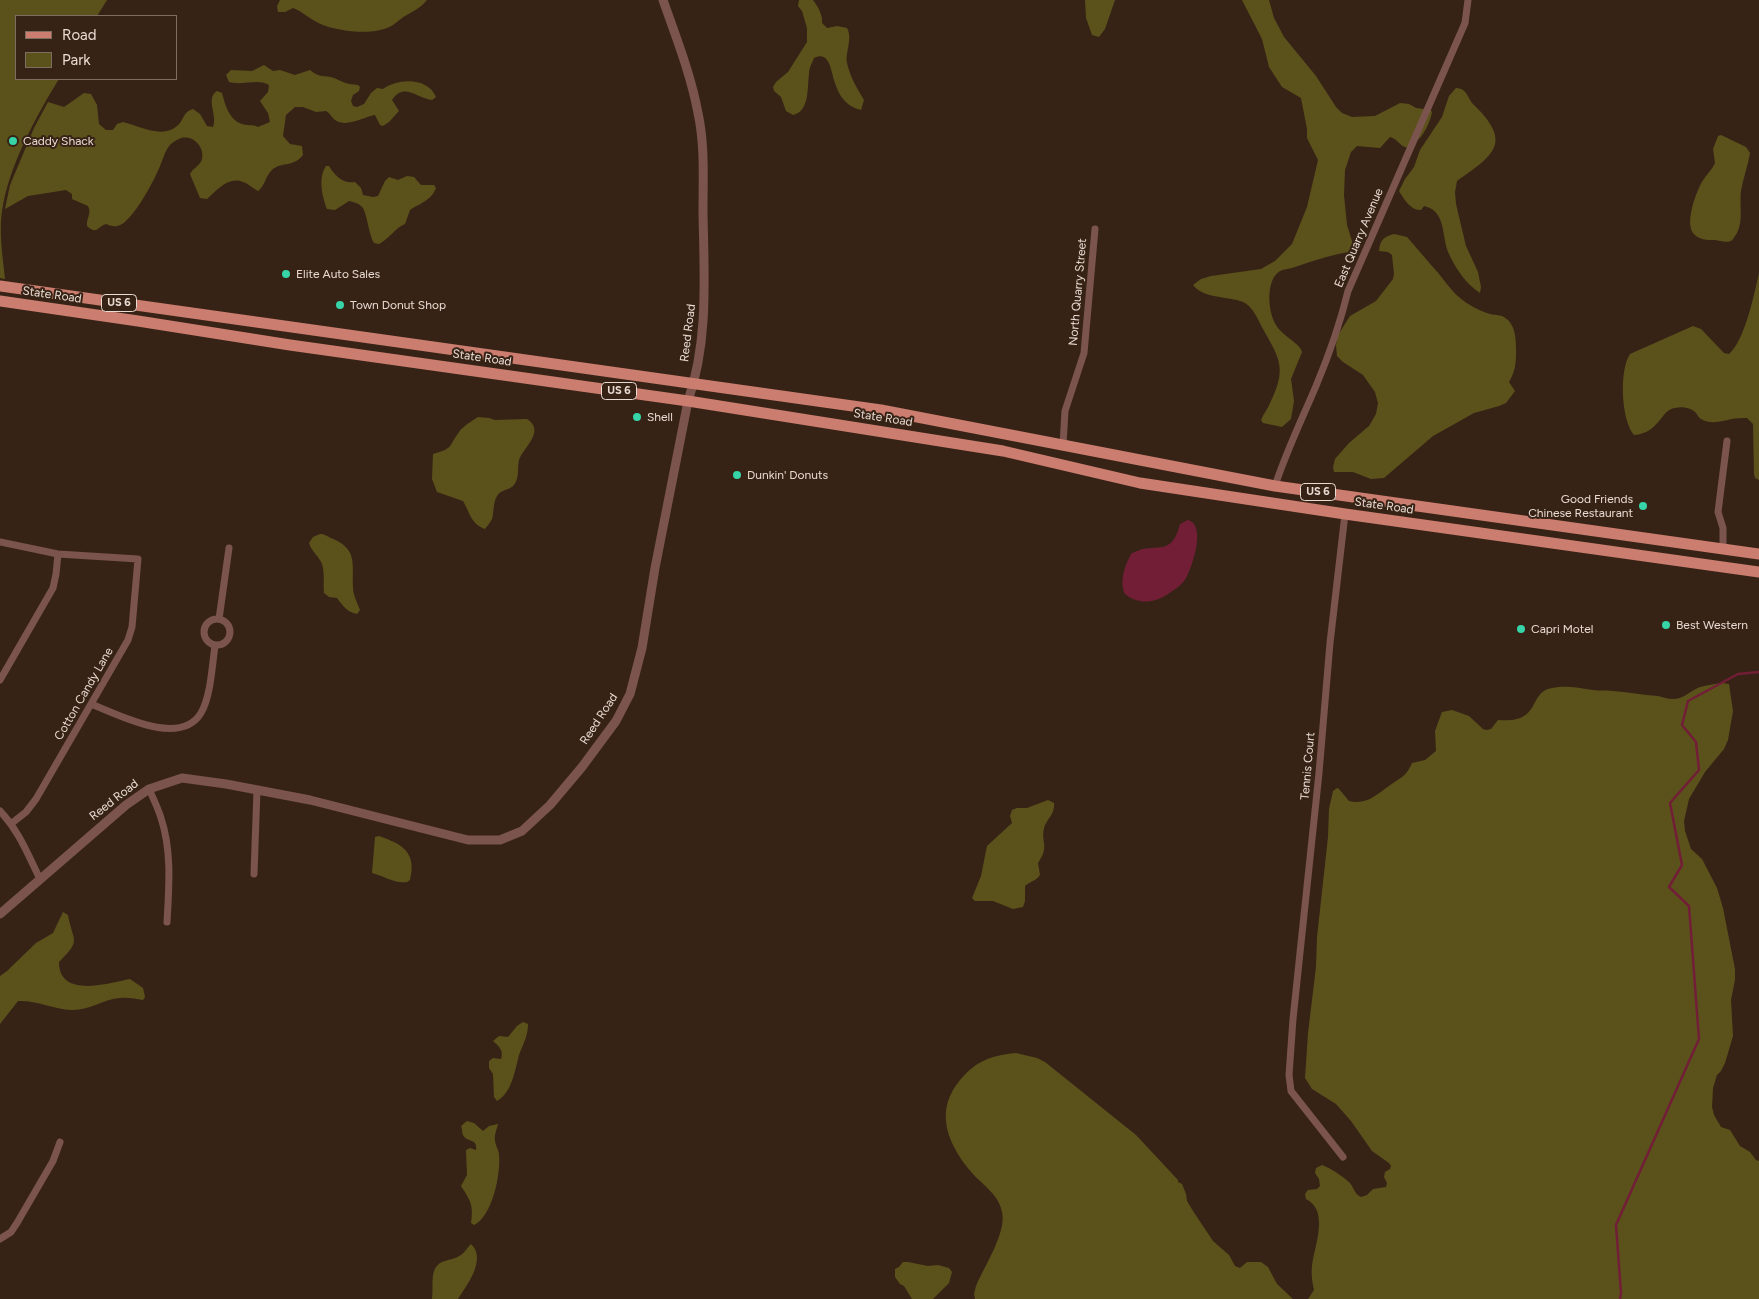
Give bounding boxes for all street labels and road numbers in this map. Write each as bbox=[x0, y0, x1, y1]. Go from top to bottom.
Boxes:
street label: East Quarry Avenue bbox=[1332, 186, 1386, 290]
street label: North Quarry Street bbox=[1066, 238, 1090, 346]
street label: State Road bbox=[21, 284, 83, 306]
road number: US 6 bbox=[102, 294, 136, 312]
street label: Reed Road bbox=[677, 303, 699, 363]
street label: State Road bbox=[451, 347, 513, 369]
road number: US 6 bbox=[602, 382, 636, 400]
street label: State Road bbox=[852, 406, 914, 430]
road number: US 6 bbox=[1300, 484, 1336, 501]
street label: State Road bbox=[1353, 495, 1415, 517]
street label: Cotton Candy Lane bbox=[52, 645, 116, 743]
street label: Reed Road bbox=[577, 691, 621, 747]
street label: Tennis Court bbox=[1298, 731, 1318, 801]
street label: Reed Road bbox=[87, 776, 141, 824]

